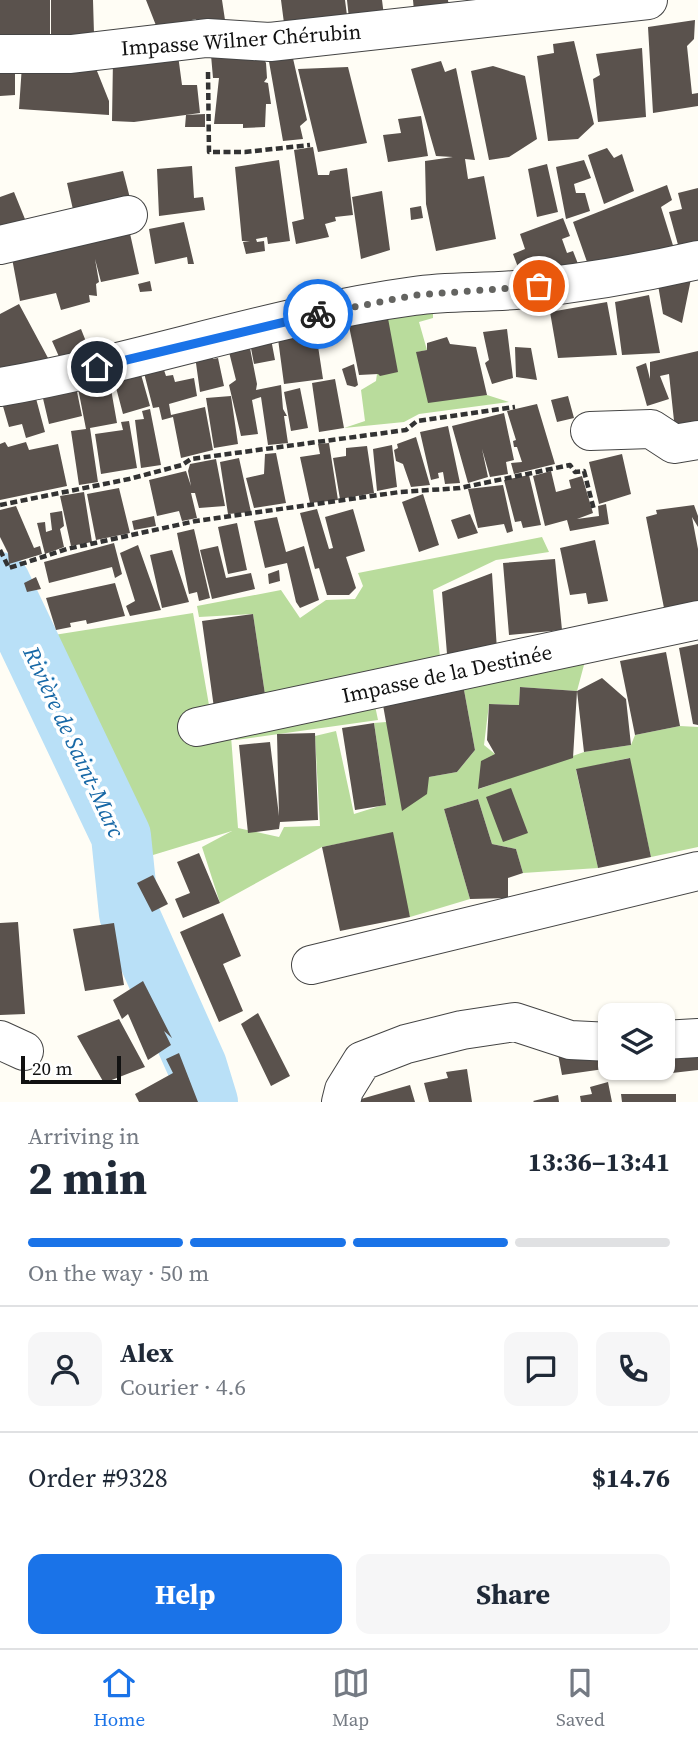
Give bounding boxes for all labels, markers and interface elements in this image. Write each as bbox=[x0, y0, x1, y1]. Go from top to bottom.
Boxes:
street label: Impasse Wilner Chérubin bbox=[120, 17, 362, 62]
pin bbox=[509, 256, 569, 316]
icon: bag bbox=[520, 267, 558, 305]
courier bbox=[283, 279, 353, 349]
icon: bike bbox=[299, 295, 337, 333]
pin bbox=[67, 337, 127, 397]
icon: home bbox=[78, 348, 116, 386]
street label: Impasse de la Destinée bbox=[339, 637, 555, 710]
water label: Rivière de Saint-Marc bbox=[15, 640, 133, 843]
map controls bbox=[598, 1003, 675, 1080]
button: layers bbox=[598, 1003, 675, 1080]
scale bar bbox=[21, 1053, 121, 1085]
text: 20 m bbox=[32, 1055, 73, 1081]
text: Arriving in bbox=[28, 1120, 140, 1152]
text: 13:36–13:41 bbox=[528, 1144, 670, 1180]
text: 2 min bbox=[28, 1146, 147, 1209]
text: On the way · 50 m bbox=[28, 1257, 209, 1289]
button: person bbox=[28, 1332, 102, 1406]
button: chat bbox=[504, 1332, 578, 1406]
button: phone bbox=[596, 1332, 670, 1406]
text: Alex bbox=[120, 1335, 174, 1371]
text: Courier · 4.6 bbox=[120, 1371, 246, 1403]
text: Order #9328 bbox=[28, 1460, 168, 1496]
text: $14.76 bbox=[592, 1460, 670, 1496]
button: Help bbox=[28, 1554, 342, 1634]
button: Share bbox=[356, 1554, 670, 1634]
tab: Home bbox=[93, 1664, 145, 1732]
tab: Map bbox=[332, 1664, 370, 1732]
tab: Saved bbox=[556, 1664, 605, 1732]

